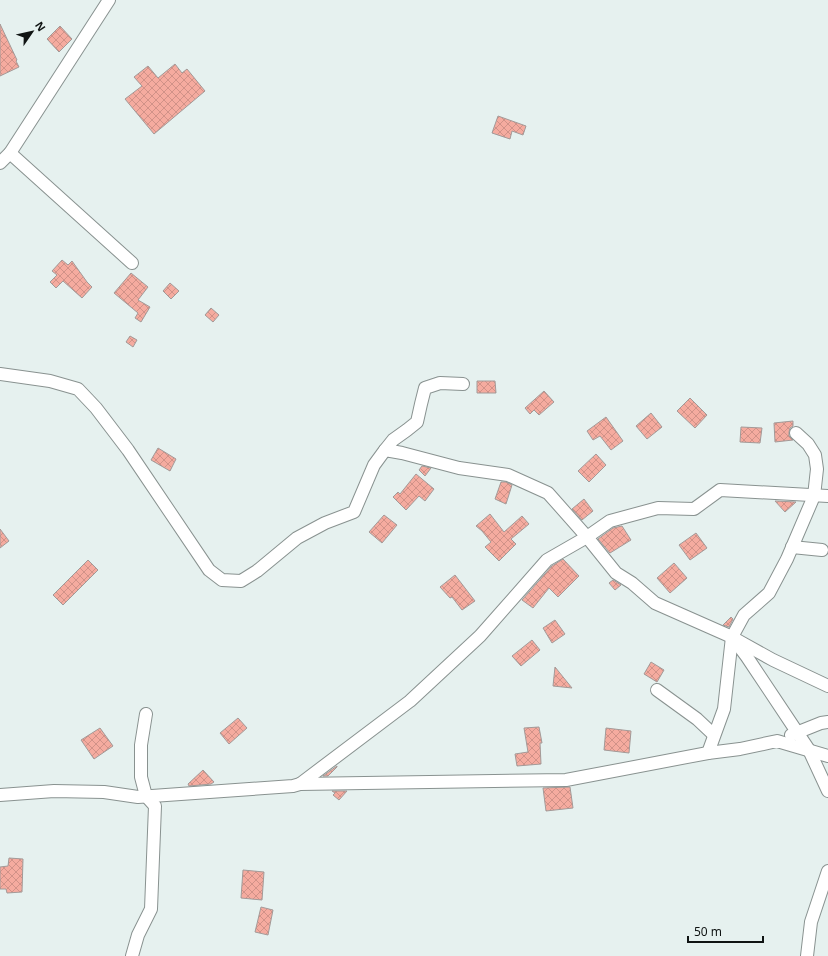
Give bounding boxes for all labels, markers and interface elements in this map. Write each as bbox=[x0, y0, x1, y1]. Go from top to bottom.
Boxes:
north arrow bbox=[12, 12, 52, 52]
text: N bbox=[32, 18, 49, 34]
scale bar bbox=[688, 918, 763, 944]
text: 50 m bbox=[694, 923, 722, 940]

